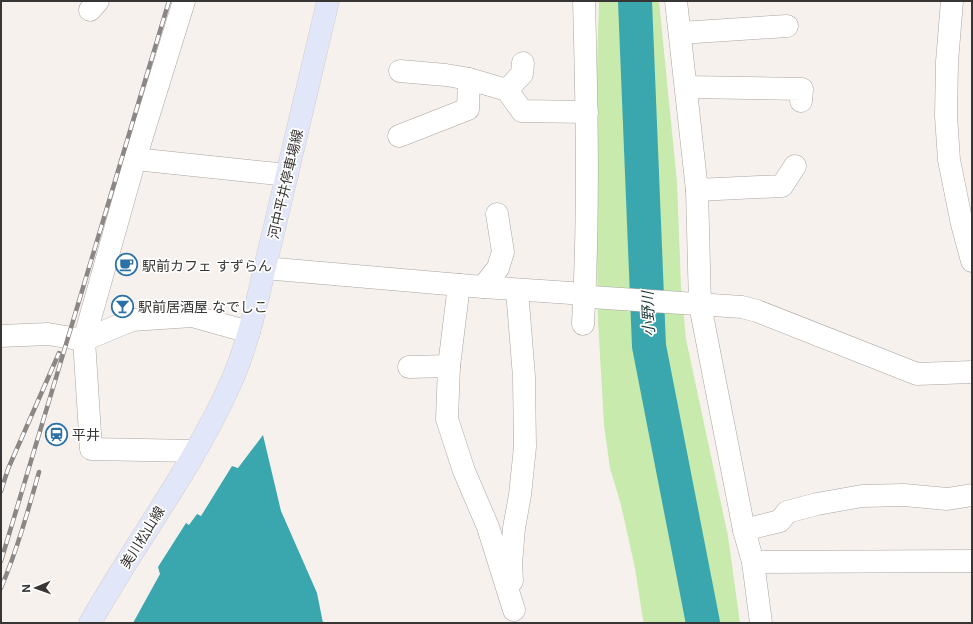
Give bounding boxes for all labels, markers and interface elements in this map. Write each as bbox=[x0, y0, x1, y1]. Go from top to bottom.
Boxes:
street label: 河中平井停車場線 bbox=[264, 128, 306, 240]
cafe icon: 駅前カフェ すずらん bbox=[113, 252, 139, 278]
place label: 駅前カフェ すずらん bbox=[142, 257, 272, 274]
water label: 小野川 bbox=[638, 289, 658, 337]
bar icon: 駅前居酒屋 なでしこ bbox=[110, 293, 136, 319]
place label: 駅前居酒屋 なでしこ bbox=[138, 298, 268, 315]
station icon: 平井 bbox=[43, 421, 69, 447]
place label: 平井 bbox=[72, 426, 100, 443]
street label: 美川松山線 bbox=[116, 503, 168, 571]
north arrow bbox=[16, 568, 56, 608]
text: N bbox=[19, 584, 33, 593]

